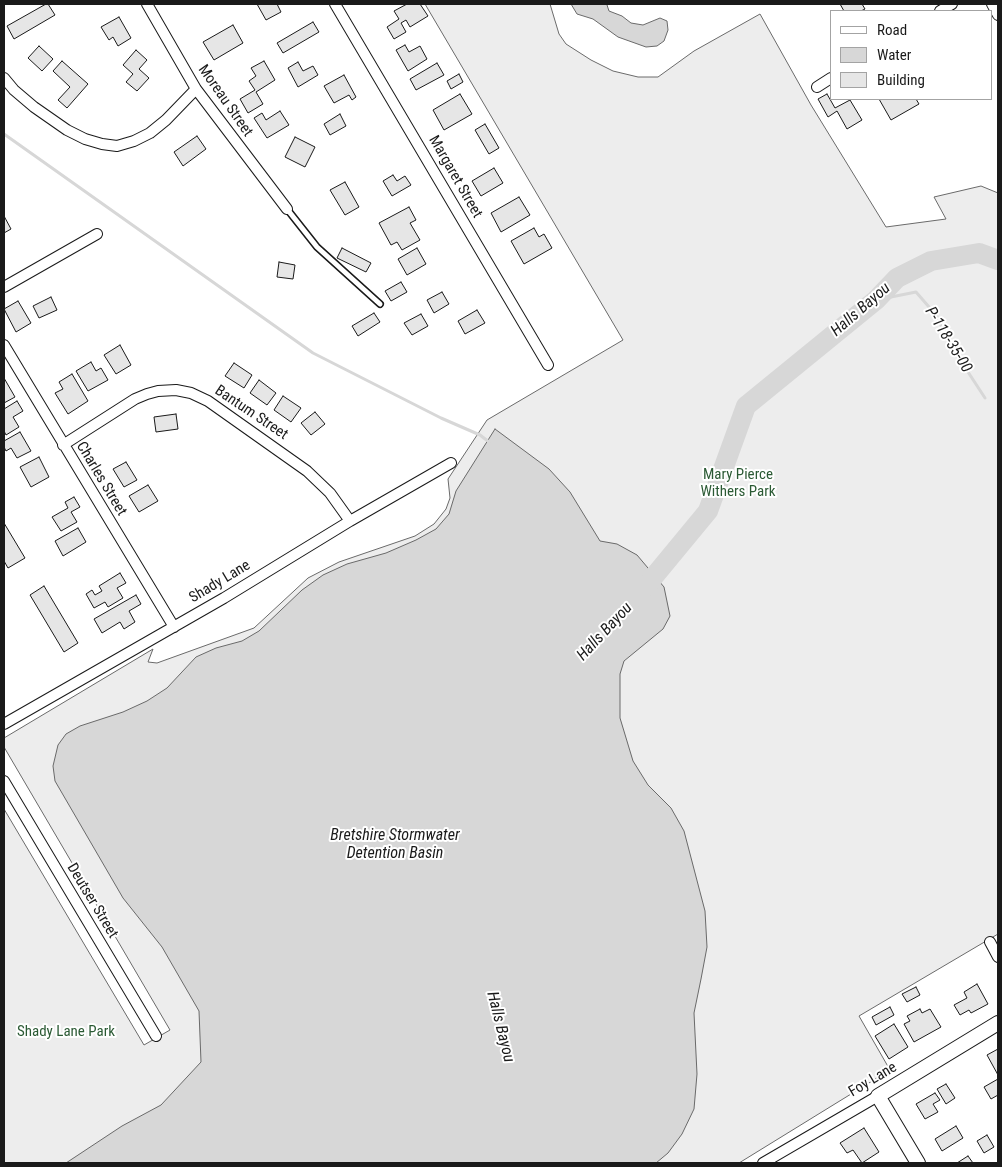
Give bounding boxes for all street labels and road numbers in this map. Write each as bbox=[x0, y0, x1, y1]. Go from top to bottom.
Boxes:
street label: Moreau Street bbox=[194, 62, 256, 140]
street label: Margaret Street bbox=[424, 133, 486, 221]
street label: Bantum Street bbox=[211, 382, 291, 444]
street label: Charles Street bbox=[72, 439, 130, 519]
street label: Shady Lane bbox=[186, 557, 254, 607]
street label: Deutser Street bbox=[63, 860, 121, 942]
street label: Foy Lane bbox=[846, 1059, 900, 1101]

